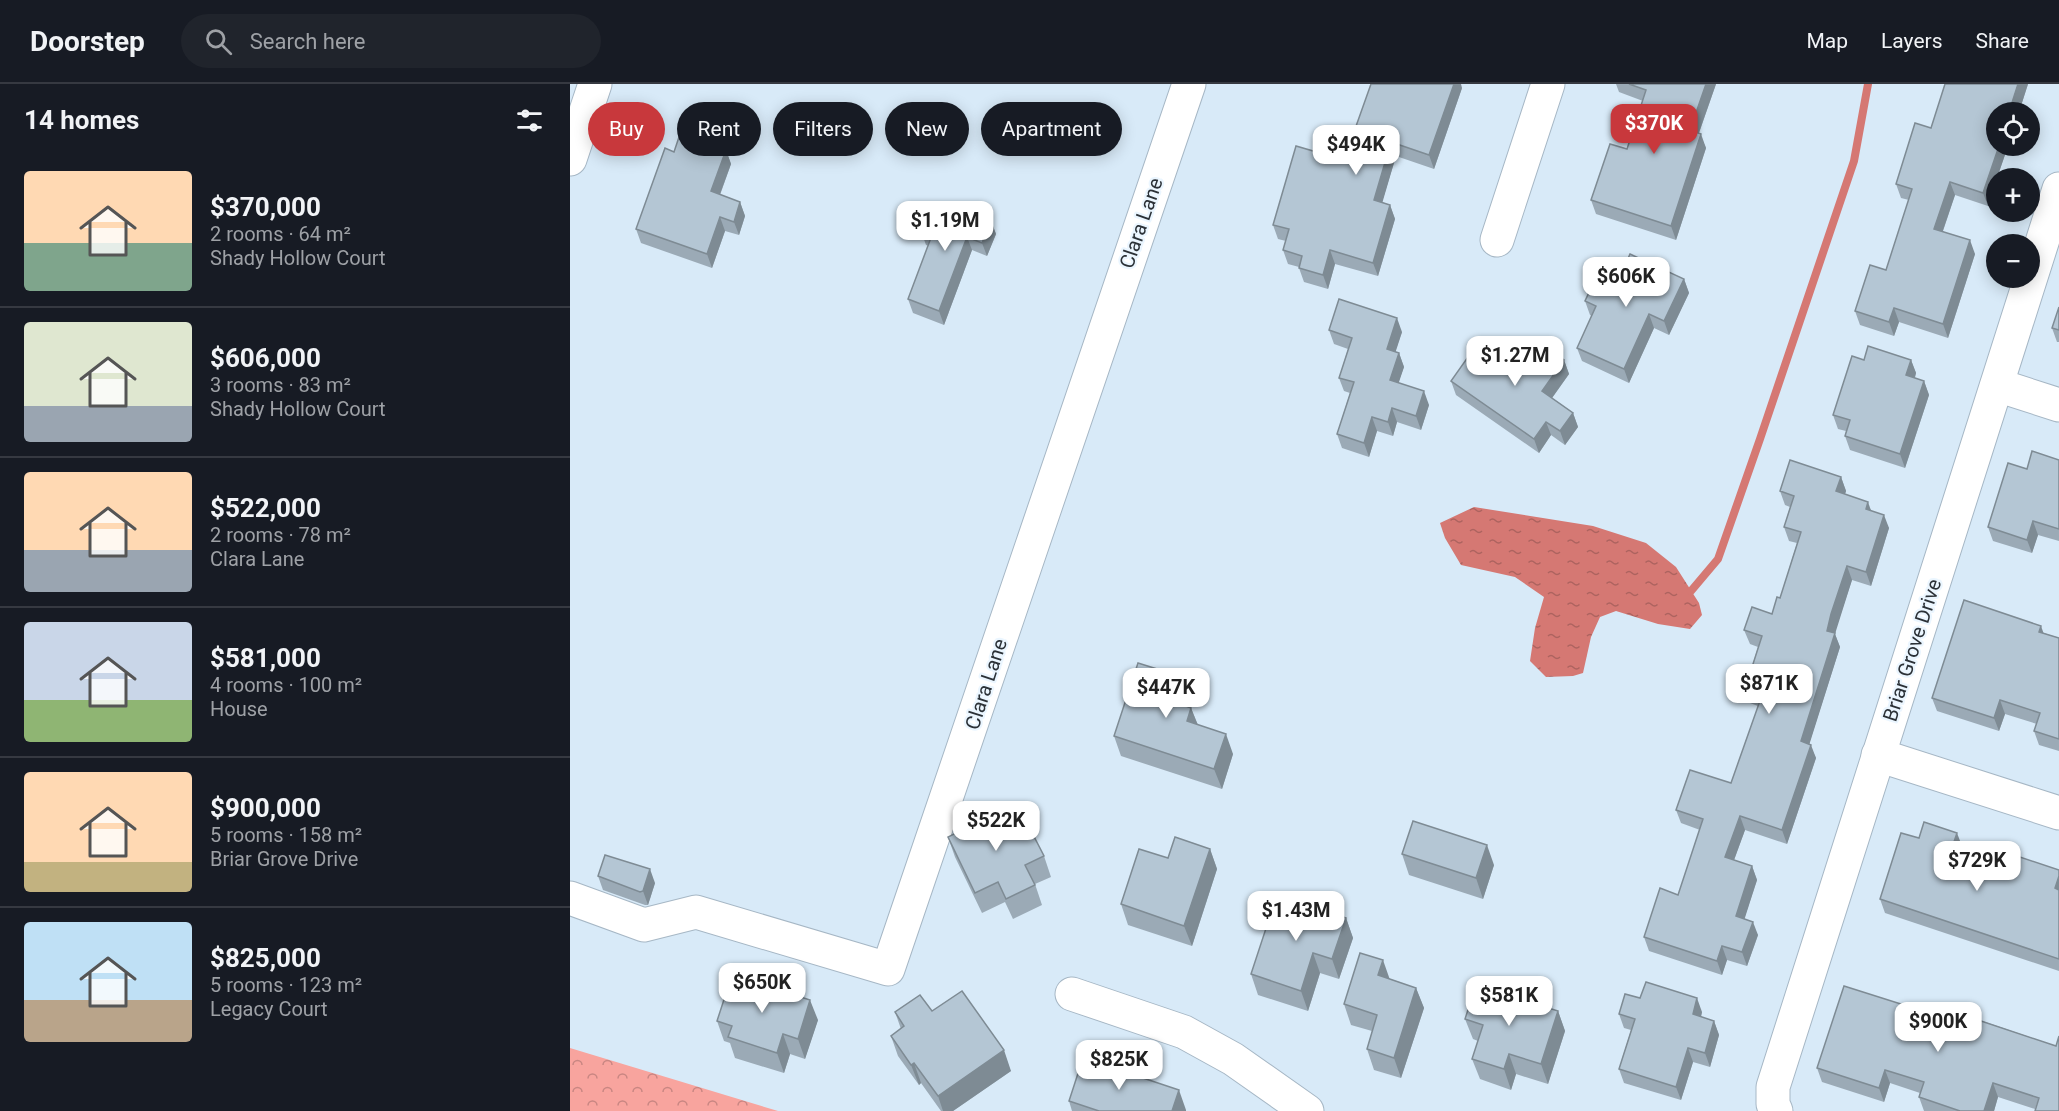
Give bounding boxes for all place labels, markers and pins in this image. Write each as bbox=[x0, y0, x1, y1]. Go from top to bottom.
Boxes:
pin: $370K bbox=[1612, 104, 1696, 155]
pin: $494K bbox=[1314, 125, 1398, 176]
pin: $1.19M bbox=[896, 201, 994, 252]
pin: $606K bbox=[1584, 257, 1668, 308]
pin: $1.27M bbox=[1466, 336, 1564, 387]
pin: $871K bbox=[1727, 664, 1811, 715]
pin: $447K bbox=[1124, 668, 1208, 719]
pin: $522K bbox=[954, 801, 1038, 852]
pin: $729K bbox=[1935, 841, 2019, 892]
pin: $1.43M bbox=[1247, 891, 1345, 942]
pin: $650K bbox=[720, 963, 804, 1014]
pin: $581K bbox=[1467, 976, 1551, 1027]
pin: $900K bbox=[1896, 1002, 1980, 1053]
pin: $825K bbox=[1077, 1040, 1161, 1091]

